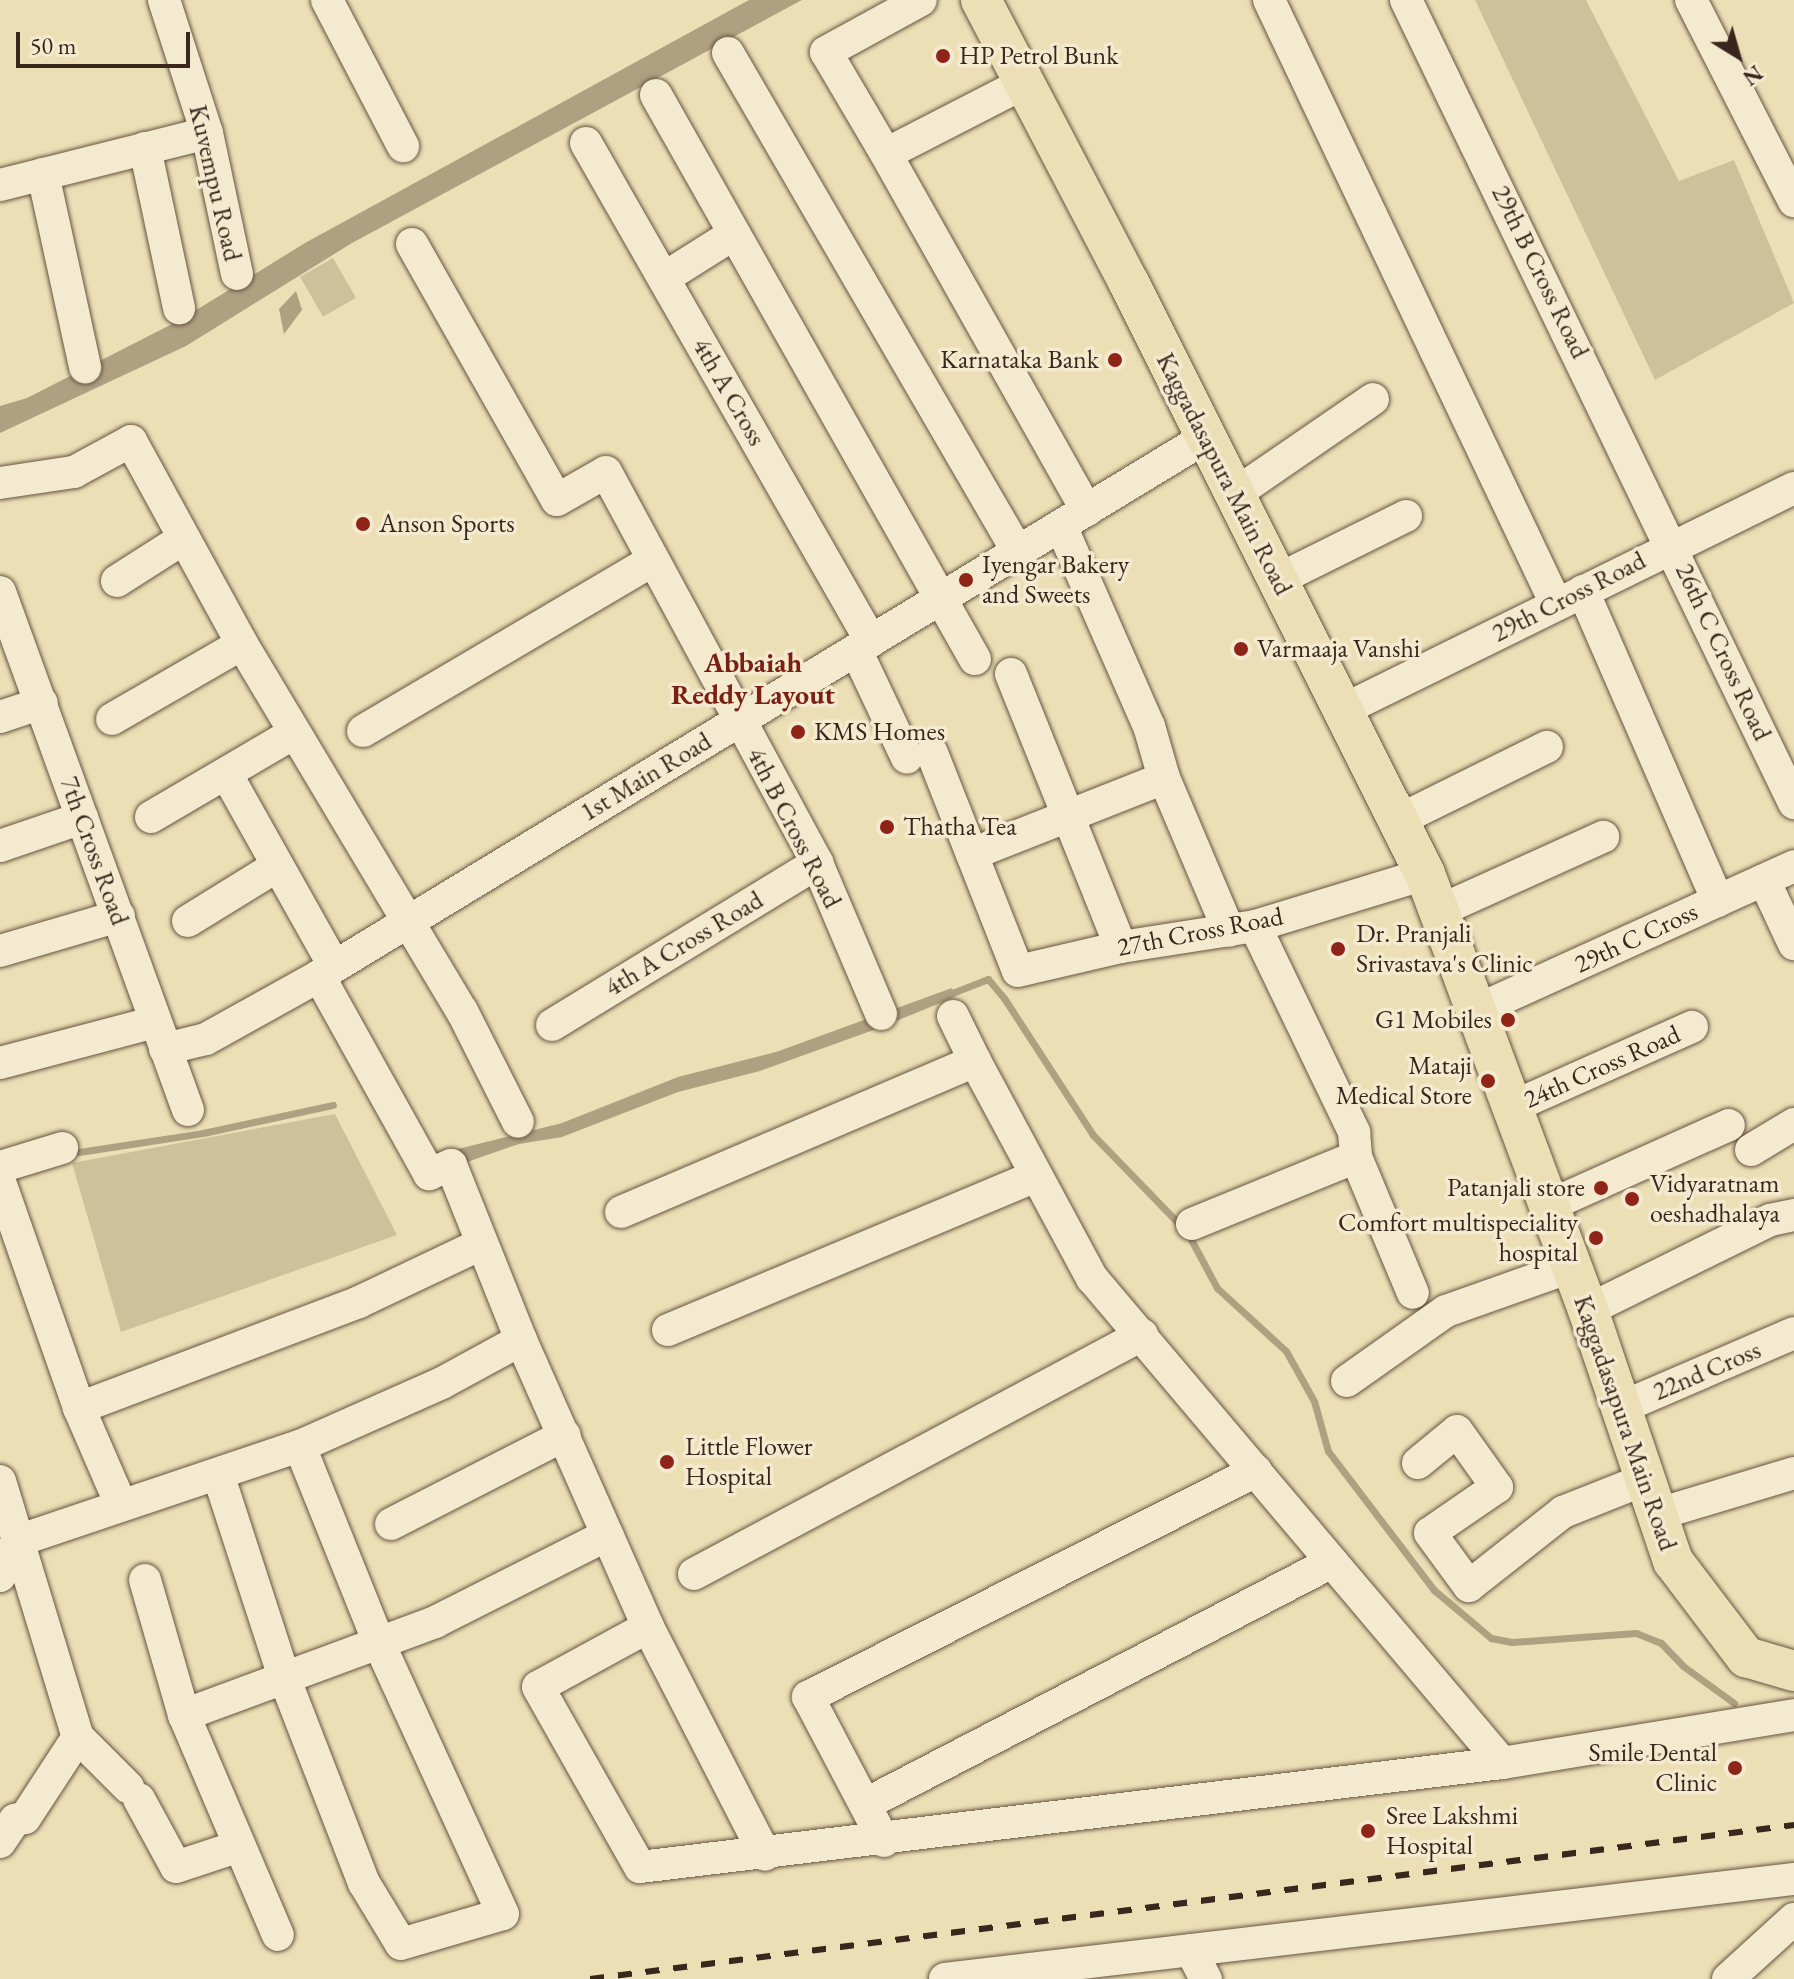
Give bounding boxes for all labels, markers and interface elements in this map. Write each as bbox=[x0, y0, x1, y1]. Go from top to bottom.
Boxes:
scale bar bbox=[20, 16, 194, 66]
north arrow bbox=[1698, 16, 1778, 96]
text: 50 m bbox=[30, 30, 77, 61]
place label: HP Petrol Bunk bbox=[959, 40, 1118, 72]
marker: HP Petrol Bunk bbox=[934, 47, 952, 65]
text: N bbox=[1737, 59, 1769, 93]
street label: Kuvempu Road bbox=[182, 102, 248, 264]
street label: 29th B Cross Road bbox=[1485, 180, 1595, 364]
street label: 4th A Cross bbox=[686, 333, 772, 451]
place label: Karnataka Bank bbox=[940, 344, 1099, 376]
street label: Kaggadasapura Main Road bbox=[1149, 348, 1299, 600]
marker: Karnataka Bank bbox=[1106, 351, 1124, 369]
place label: Anson Sports bbox=[379, 508, 515, 540]
marker: Anson Sports bbox=[354, 515, 372, 533]
street label: 29th Cross Road bbox=[1487, 545, 1651, 649]
place label: Iyengar Bakery and Sweets bbox=[982, 549, 1129, 610]
street label: 26th C Cross Road bbox=[1668, 558, 1778, 746]
marker: Iyengar Bakery and Sweets bbox=[957, 571, 975, 589]
place label: Varmaaja Vanshi bbox=[1257, 633, 1420, 665]
marker: Varmaaja Vanshi bbox=[1232, 640, 1250, 658]
district label: Abbaiah Reddy Layout bbox=[671, 645, 835, 711]
place label: KMS Homes bbox=[814, 716, 945, 748]
marker: KMS Homes bbox=[789, 723, 807, 741]
street label: 1st Main Road bbox=[575, 726, 717, 828]
street label: 4th B Cross Road bbox=[740, 742, 848, 914]
street label: 7th Cross Road bbox=[53, 773, 135, 929]
place label: Thatha Tea bbox=[903, 811, 1017, 843]
marker: Thatha Tea bbox=[878, 818, 896, 836]
street label: 4th A Cross Road bbox=[599, 885, 769, 1003]
street label: 29th C Cross bbox=[1570, 896, 1702, 980]
street label: 27th Cross Road bbox=[1114, 901, 1286, 963]
place label: Dr. Pranjali Srivastava's Clinic bbox=[1356, 918, 1533, 980]
marker: Dr. Pranjali Srivastava's Clinic bbox=[1327, 938, 1349, 960]
place label: G1 Mobiles bbox=[1375, 1004, 1492, 1036]
marker: G1 Mobiles bbox=[1499, 1011, 1517, 1029]
street label: 24th Cross Road bbox=[1519, 1019, 1685, 1115]
place label: Mataji Medical Store bbox=[1336, 1050, 1472, 1112]
marker: Mataji Medical Store bbox=[1479, 1072, 1497, 1090]
place label: Vidyaratnam oeshadhalaya bbox=[1650, 1168, 1780, 1230]
place label: Patanjali store bbox=[1447, 1172, 1585, 1204]
marker: Patanjali store bbox=[1592, 1179, 1610, 1197]
marker: Vidyaratnam oeshadhalaya bbox=[1621, 1188, 1643, 1210]
place label: Comfort multispeciality hospital bbox=[1338, 1207, 1578, 1268]
marker: Comfort multispeciality hospital bbox=[1585, 1227, 1607, 1249]
street label: Kaggadasapura Main Road bbox=[1567, 1291, 1683, 1555]
street label: 22nd Cross bbox=[1649, 1334, 1765, 1408]
place label: Little Flower Hospital bbox=[685, 1431, 812, 1492]
marker: Little Flower Hospital bbox=[656, 1451, 678, 1473]
place label: Smile Dental Clinic bbox=[1588, 1737, 1717, 1798]
marker: Smile Dental Clinic bbox=[1724, 1757, 1746, 1779]
place label: Sree Lakshmi Hospital bbox=[1386, 1800, 1518, 1862]
marker: Sree Lakshmi Hospital bbox=[1357, 1820, 1379, 1842]

